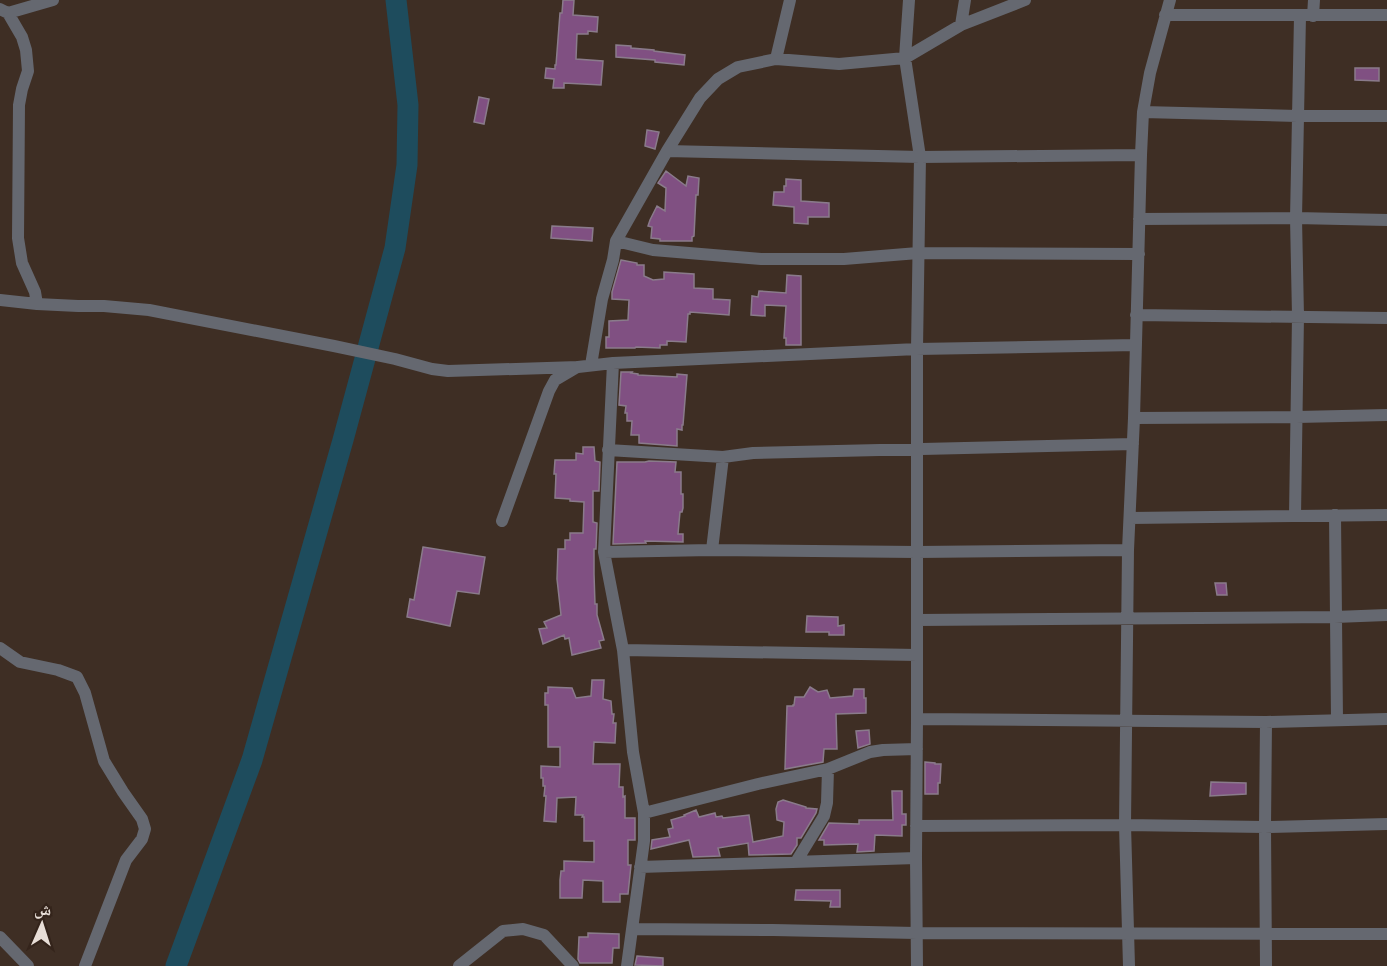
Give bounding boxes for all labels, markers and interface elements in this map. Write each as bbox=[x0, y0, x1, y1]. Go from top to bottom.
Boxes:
north arrow bbox=[12, 894, 72, 954]
text: ش bbox=[34, 901, 52, 920]

